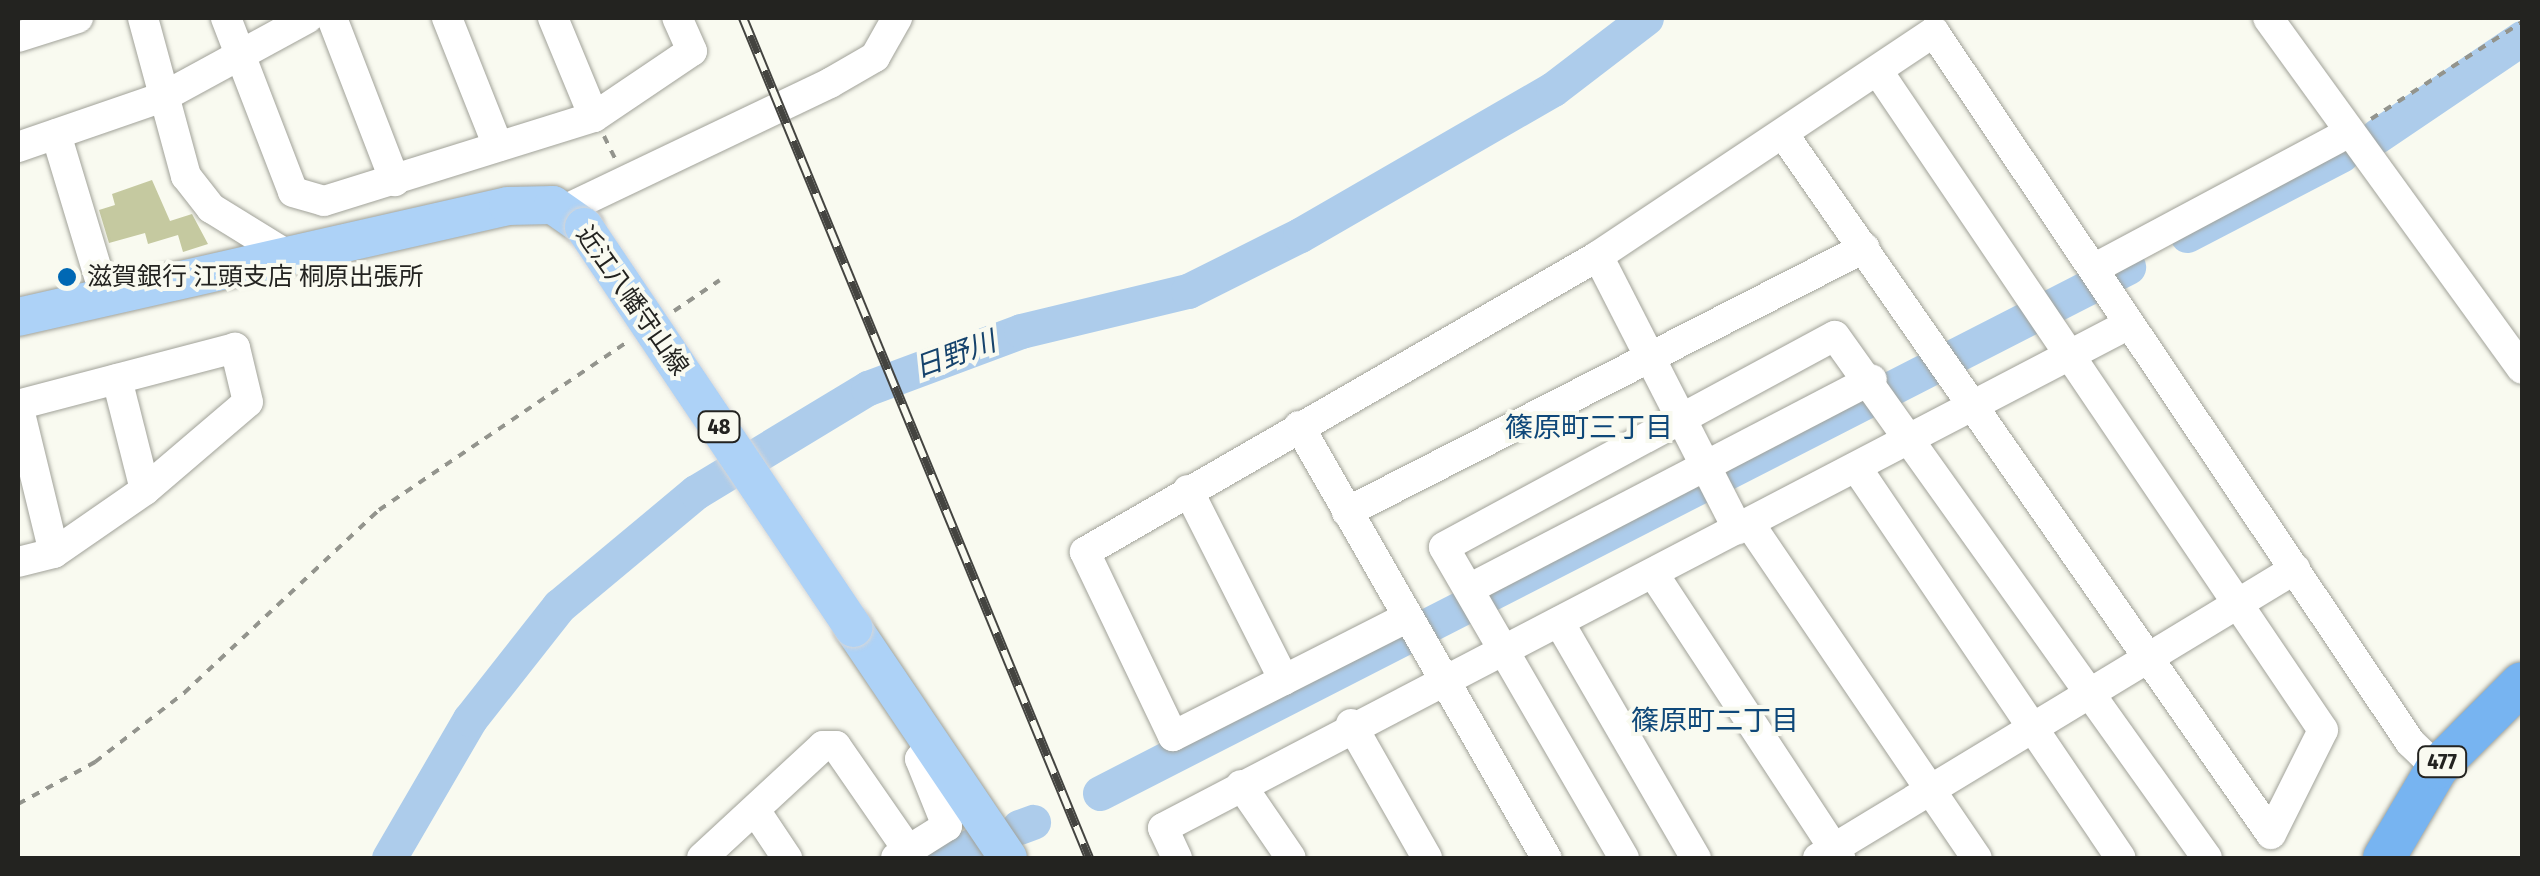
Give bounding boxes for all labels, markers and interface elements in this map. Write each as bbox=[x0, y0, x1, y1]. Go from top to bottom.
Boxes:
street label: 近江八幡守山線 bbox=[570, 221, 694, 381]
place label: 滋賀銀行 江頭支店 桐原出張所 bbox=[87, 262, 424, 292]
marker: 滋賀銀行 江頭支店 桐原出張所 bbox=[56, 266, 78, 288]
water label: 日野川 bbox=[910, 325, 1000, 385]
road number: 48 bbox=[696, 410, 742, 444]
district label: 篠原町三丁目 bbox=[1505, 411, 1673, 445]
district label: 篠原町二丁目 bbox=[1631, 704, 1799, 738]
road number: 477 bbox=[2417, 745, 2467, 779]

